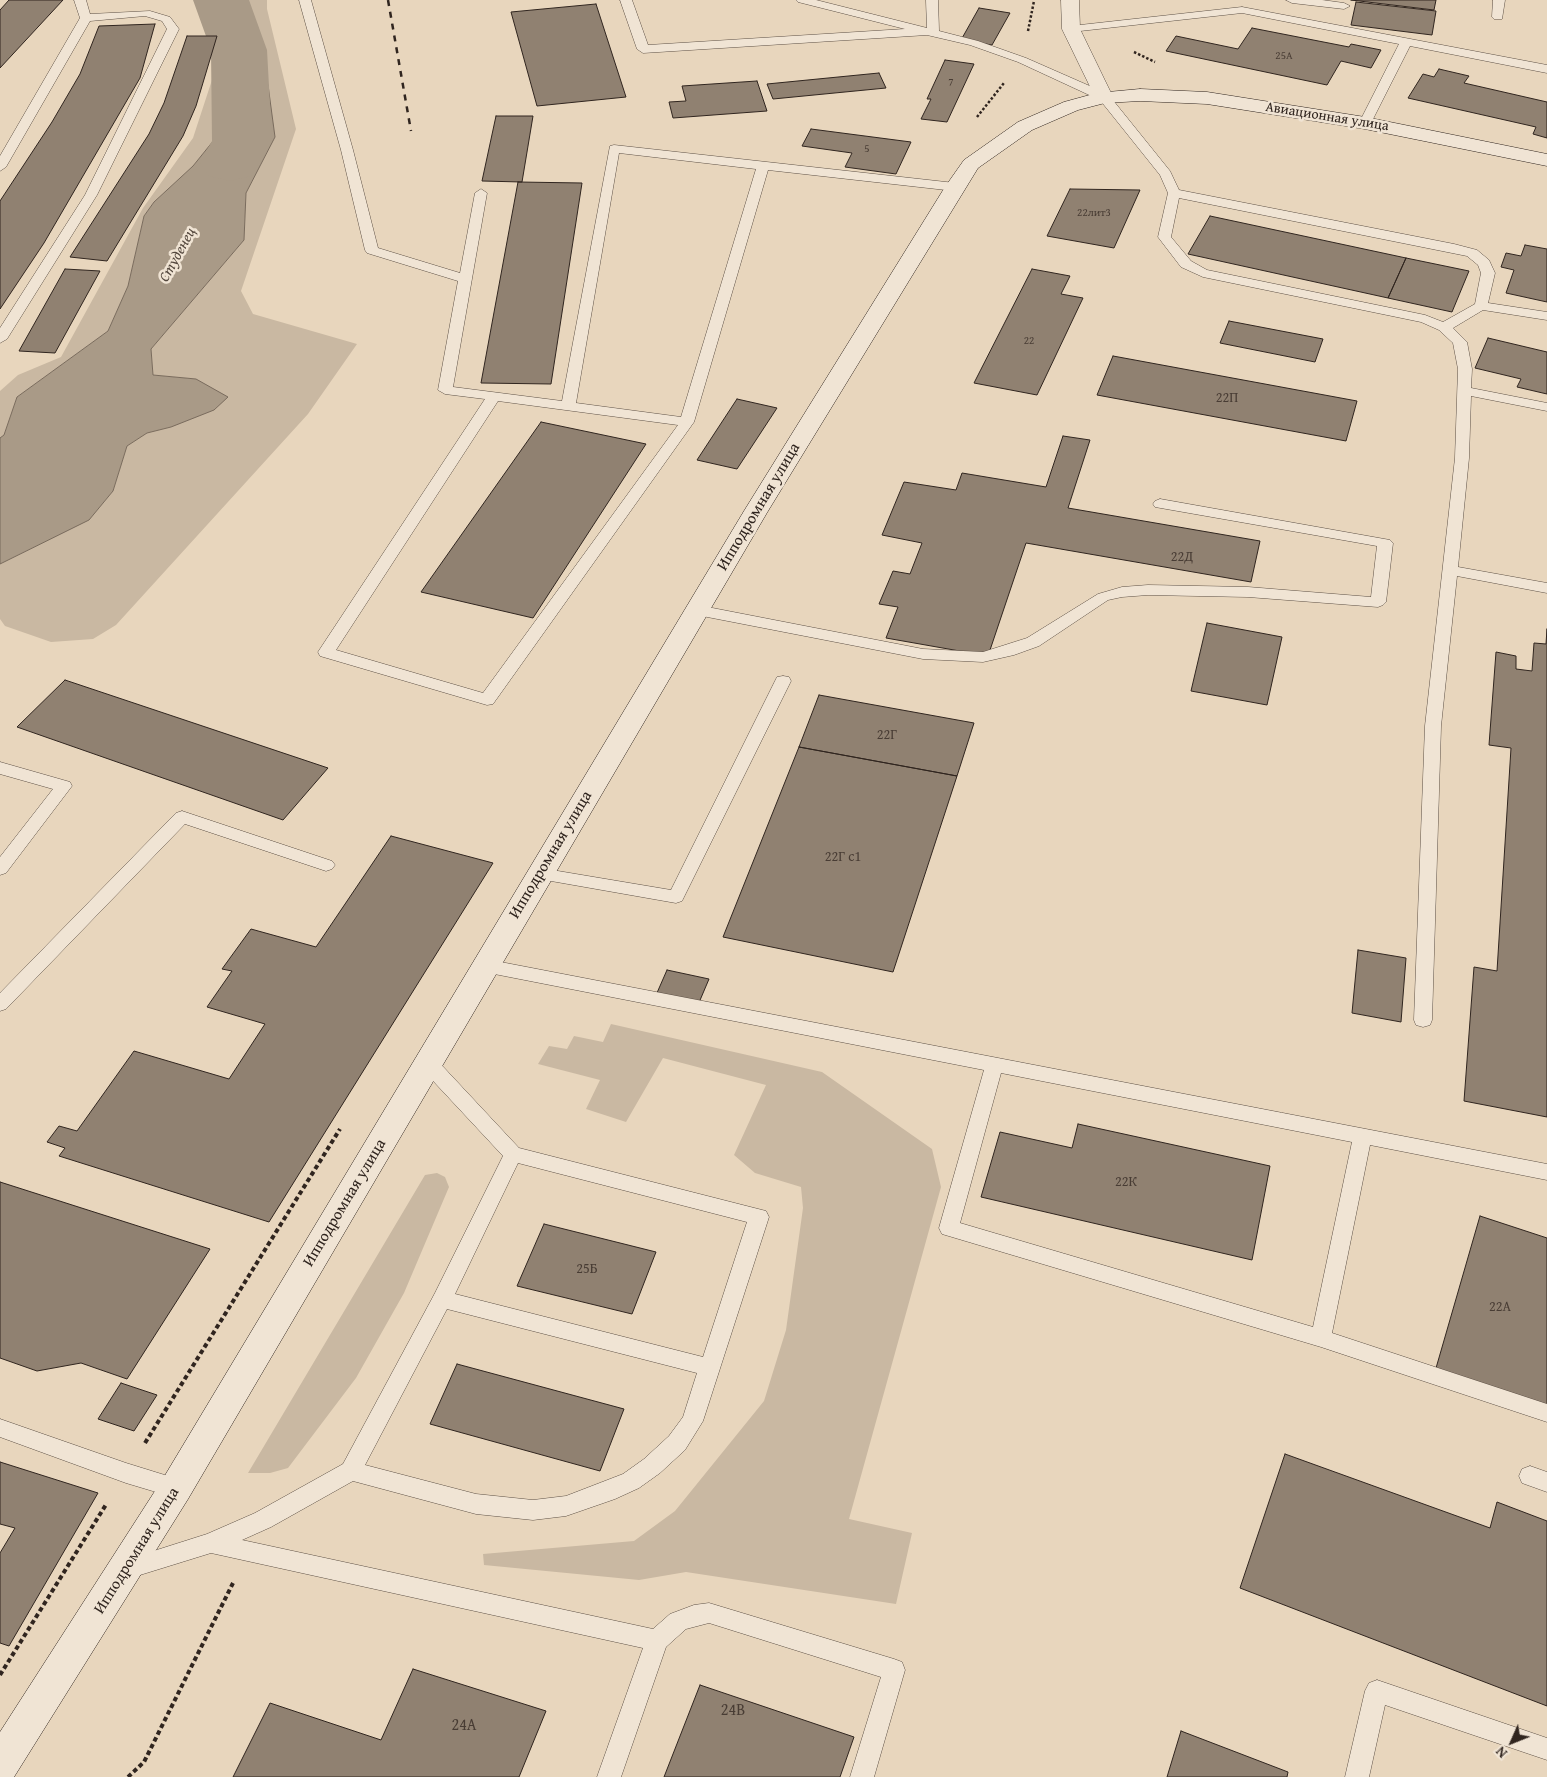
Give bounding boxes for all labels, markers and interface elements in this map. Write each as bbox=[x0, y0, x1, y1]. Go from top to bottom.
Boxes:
house number: 25А bbox=[1275, 49, 1293, 63]
house number: 7 bbox=[948, 75, 954, 89]
street label: Авиационная улица bbox=[1264, 99, 1390, 135]
house number: 5 bbox=[864, 142, 870, 156]
house number: 22лит3 bbox=[1077, 206, 1111, 220]
water label: Студенец bbox=[156, 225, 200, 285]
house number: 22 bbox=[1024, 334, 1034, 348]
house number: 22П bbox=[1216, 390, 1238, 406]
street label: Ипподромная улица bbox=[713, 440, 805, 574]
house number: 22Д bbox=[1171, 549, 1193, 565]
house number: 22Г bbox=[877, 727, 897, 743]
street label: Ипподромная улица bbox=[505, 788, 597, 922]
house number: 22Г с1 bbox=[825, 849, 861, 865]
street label: Ипподромная улица bbox=[299, 1136, 391, 1270]
house number: 22К bbox=[1115, 1174, 1137, 1190]
house number: 25Б bbox=[576, 1261, 598, 1277]
house number: 22А bbox=[1489, 1299, 1511, 1315]
street label: Ипподромная улица bbox=[90, 1484, 184, 1618]
house number: 24В bbox=[721, 1701, 745, 1721]
house number: 24А bbox=[451, 1716, 477, 1736]
north arrow bbox=[1487, 1717, 1537, 1767]
text: N bbox=[1491, 1742, 1512, 1763]

